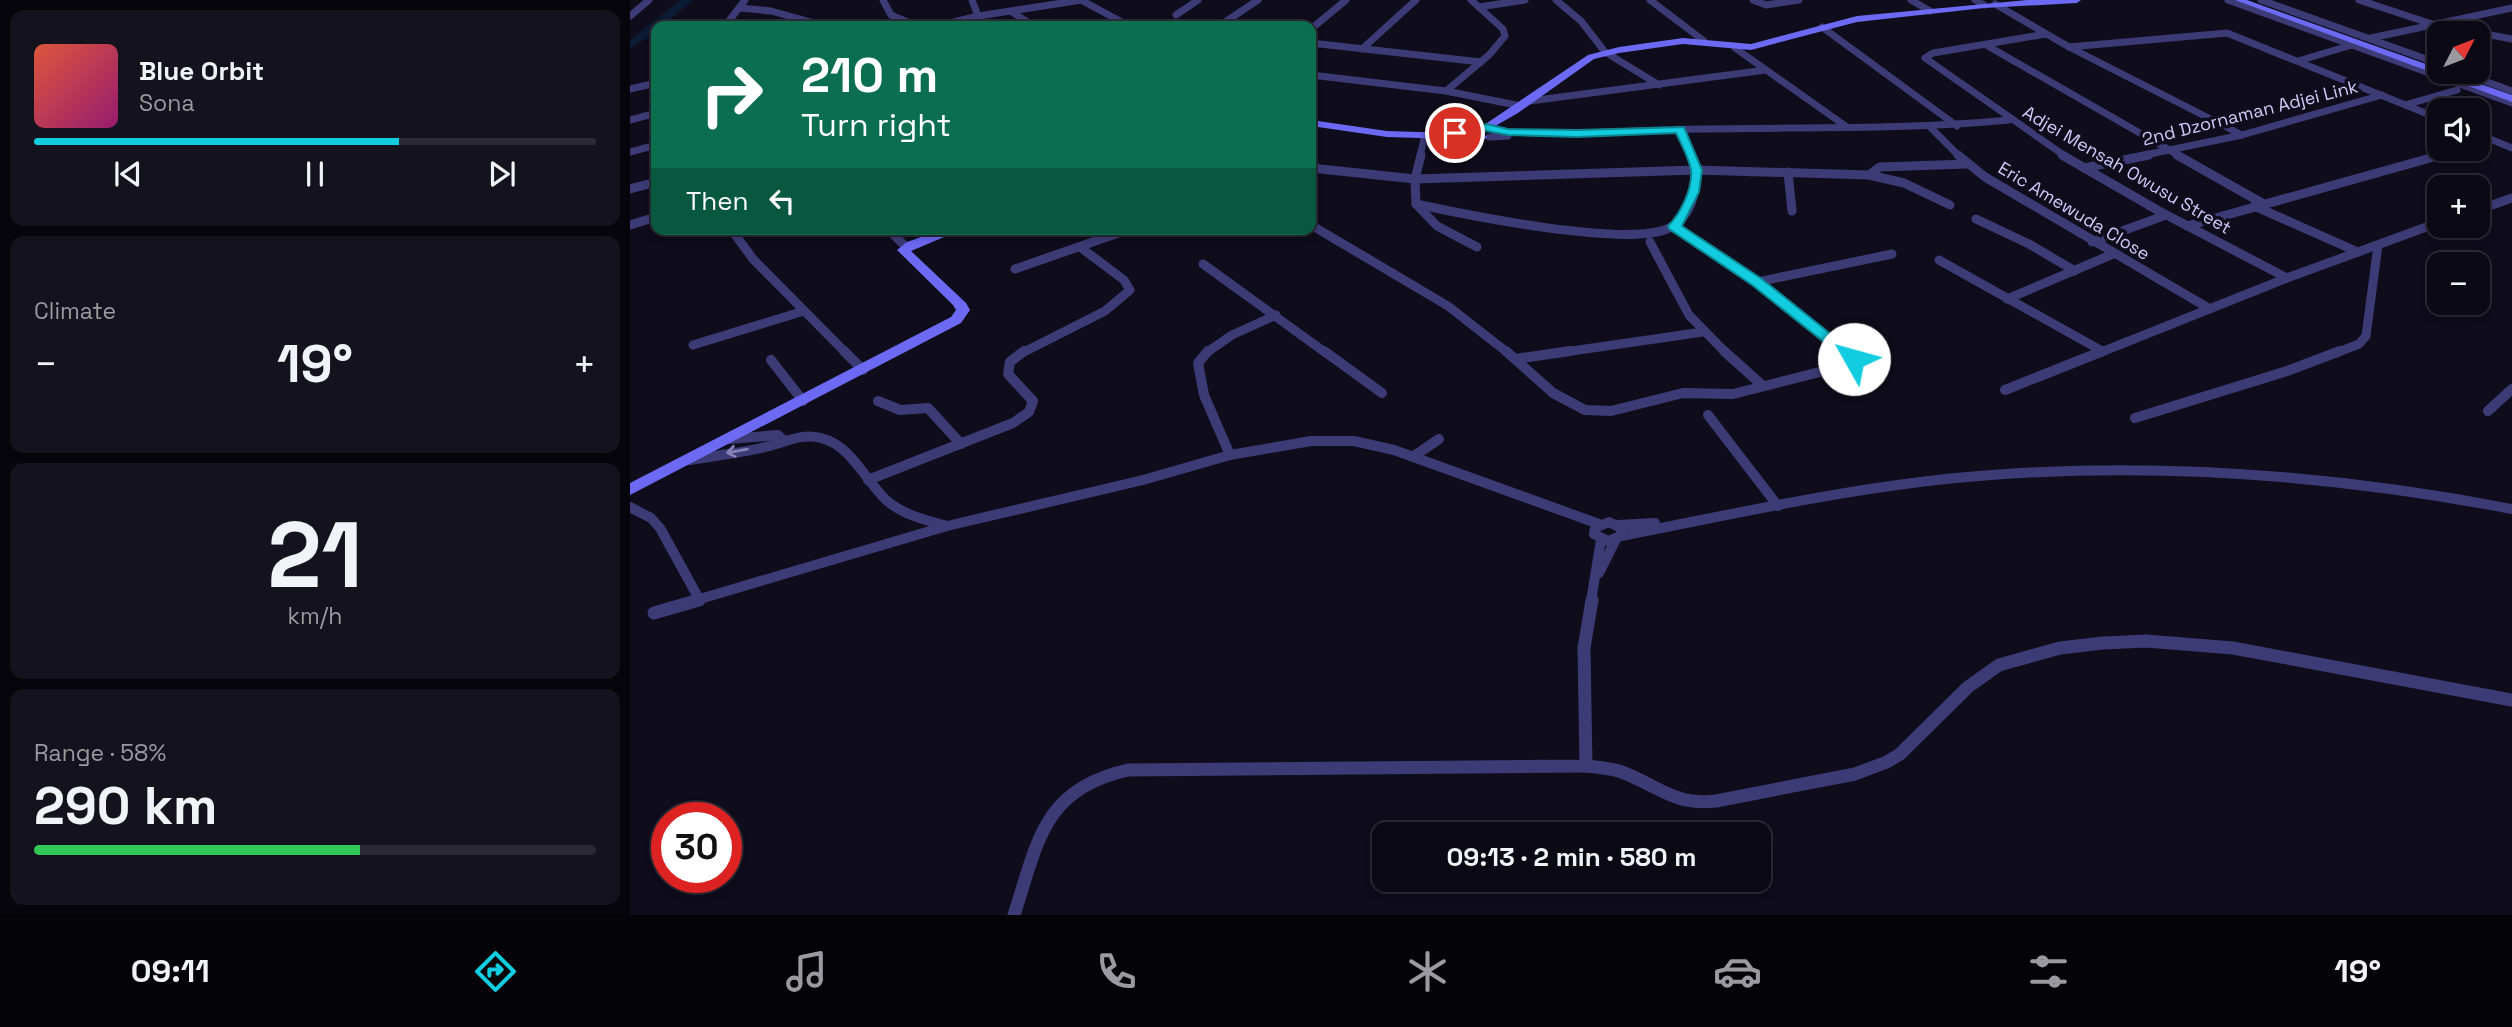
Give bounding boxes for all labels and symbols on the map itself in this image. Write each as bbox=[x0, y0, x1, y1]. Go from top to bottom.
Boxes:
north arrow bbox=[2427, 21, 2490, 84]
street label: 2nd Dzornaman Adjei Link bbox=[2140, 74, 2360, 150]
street label: Adjei Mensah Owusu Street bbox=[2019, 100, 2236, 239]
pin bbox=[1425, 103, 1485, 163]
street label: Eric Amewuda Close bbox=[1994, 156, 2154, 265]
position arrow bbox=[1817, 322, 1891, 396]
one-way arrow bbox=[726, 445, 749, 459]
speed limit sign: 30 bbox=[651, 802, 742, 893]

